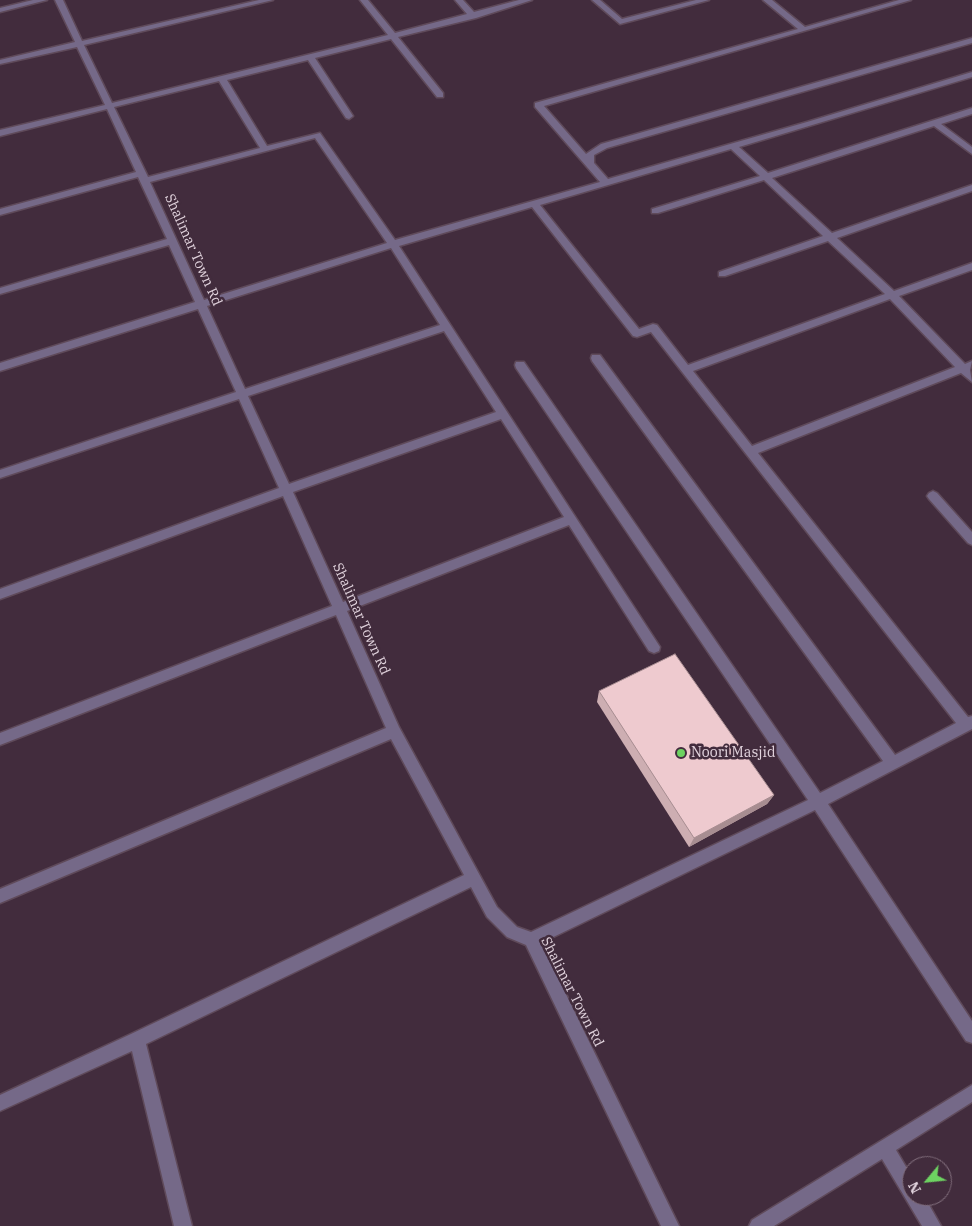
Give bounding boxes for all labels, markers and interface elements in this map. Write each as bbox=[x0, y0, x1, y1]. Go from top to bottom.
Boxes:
street label: Shalimar Town Rd bbox=[161, 191, 225, 309]
street label: Shalimar Town Rd bbox=[329, 560, 393, 678]
place label: Noori Masjid bbox=[691, 745, 775, 761]
marker: Noori Masjid bbox=[675, 747, 687, 759]
street label: Shalimar Town Rd bbox=[537, 934, 607, 1050]
north arrow bbox=[902, 1156, 952, 1206]
text: N bbox=[904, 1178, 925, 1197]

